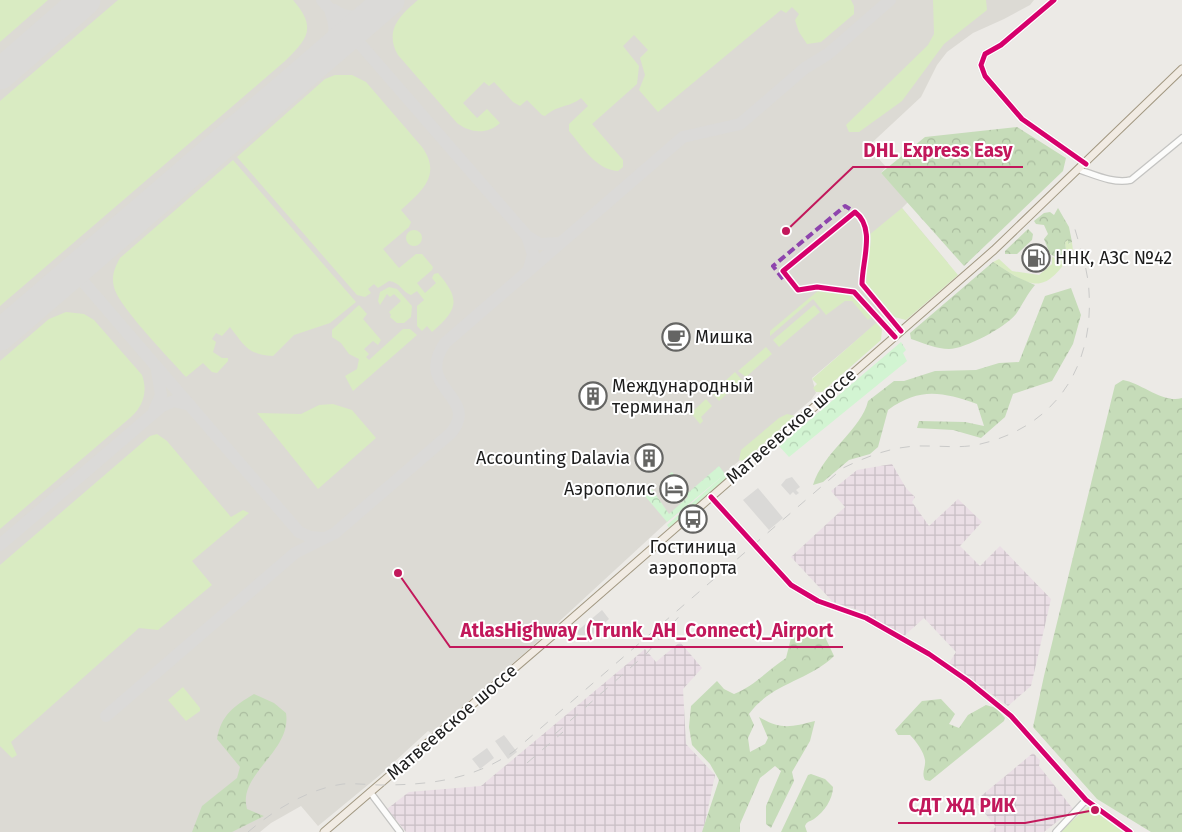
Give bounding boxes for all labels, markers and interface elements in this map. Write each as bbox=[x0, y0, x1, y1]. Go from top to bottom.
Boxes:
callout: DHL Express Easy bbox=[853, 133, 1023, 167]
text: DHL Express Easy bbox=[863, 139, 1013, 162]
fuel station icon: ННК, АЗС №42 bbox=[1021, 243, 1051, 273]
place label: ННК, АЗС №42 bbox=[1055, 247, 1172, 269]
cafe icon: Мишка bbox=[661, 322, 691, 352]
place label: Мишка bbox=[695, 326, 753, 348]
street label: Матвеевское шоссе bbox=[721, 363, 861, 489]
place label: Международный терминал bbox=[612, 375, 754, 418]
building icon: Международный терминал bbox=[578, 381, 608, 411]
building icon: Accounting Dalavia bbox=[634, 443, 664, 473]
place label: Accounting Dalavia bbox=[476, 447, 630, 469]
hotel icon: Аэрополис bbox=[659, 474, 689, 504]
place label: Аэрополис bbox=[564, 478, 655, 500]
bus stop icon: Гостиница аэропорта bbox=[678, 504, 708, 534]
place label: Гостиница аэропорта bbox=[649, 536, 737, 579]
callout: AtlasHighway_(Trunk_AH_Connect)_Airport bbox=[450, 613, 843, 647]
text: AtlasHighway_(Trunk_AH_Connect)_Airport bbox=[460, 619, 834, 642]
street label: Матвеевское шоссе bbox=[382, 659, 522, 785]
callout: СДТ ЖД РИК bbox=[898, 789, 1025, 823]
text: СДТ ЖД РИК bbox=[909, 794, 1016, 817]

